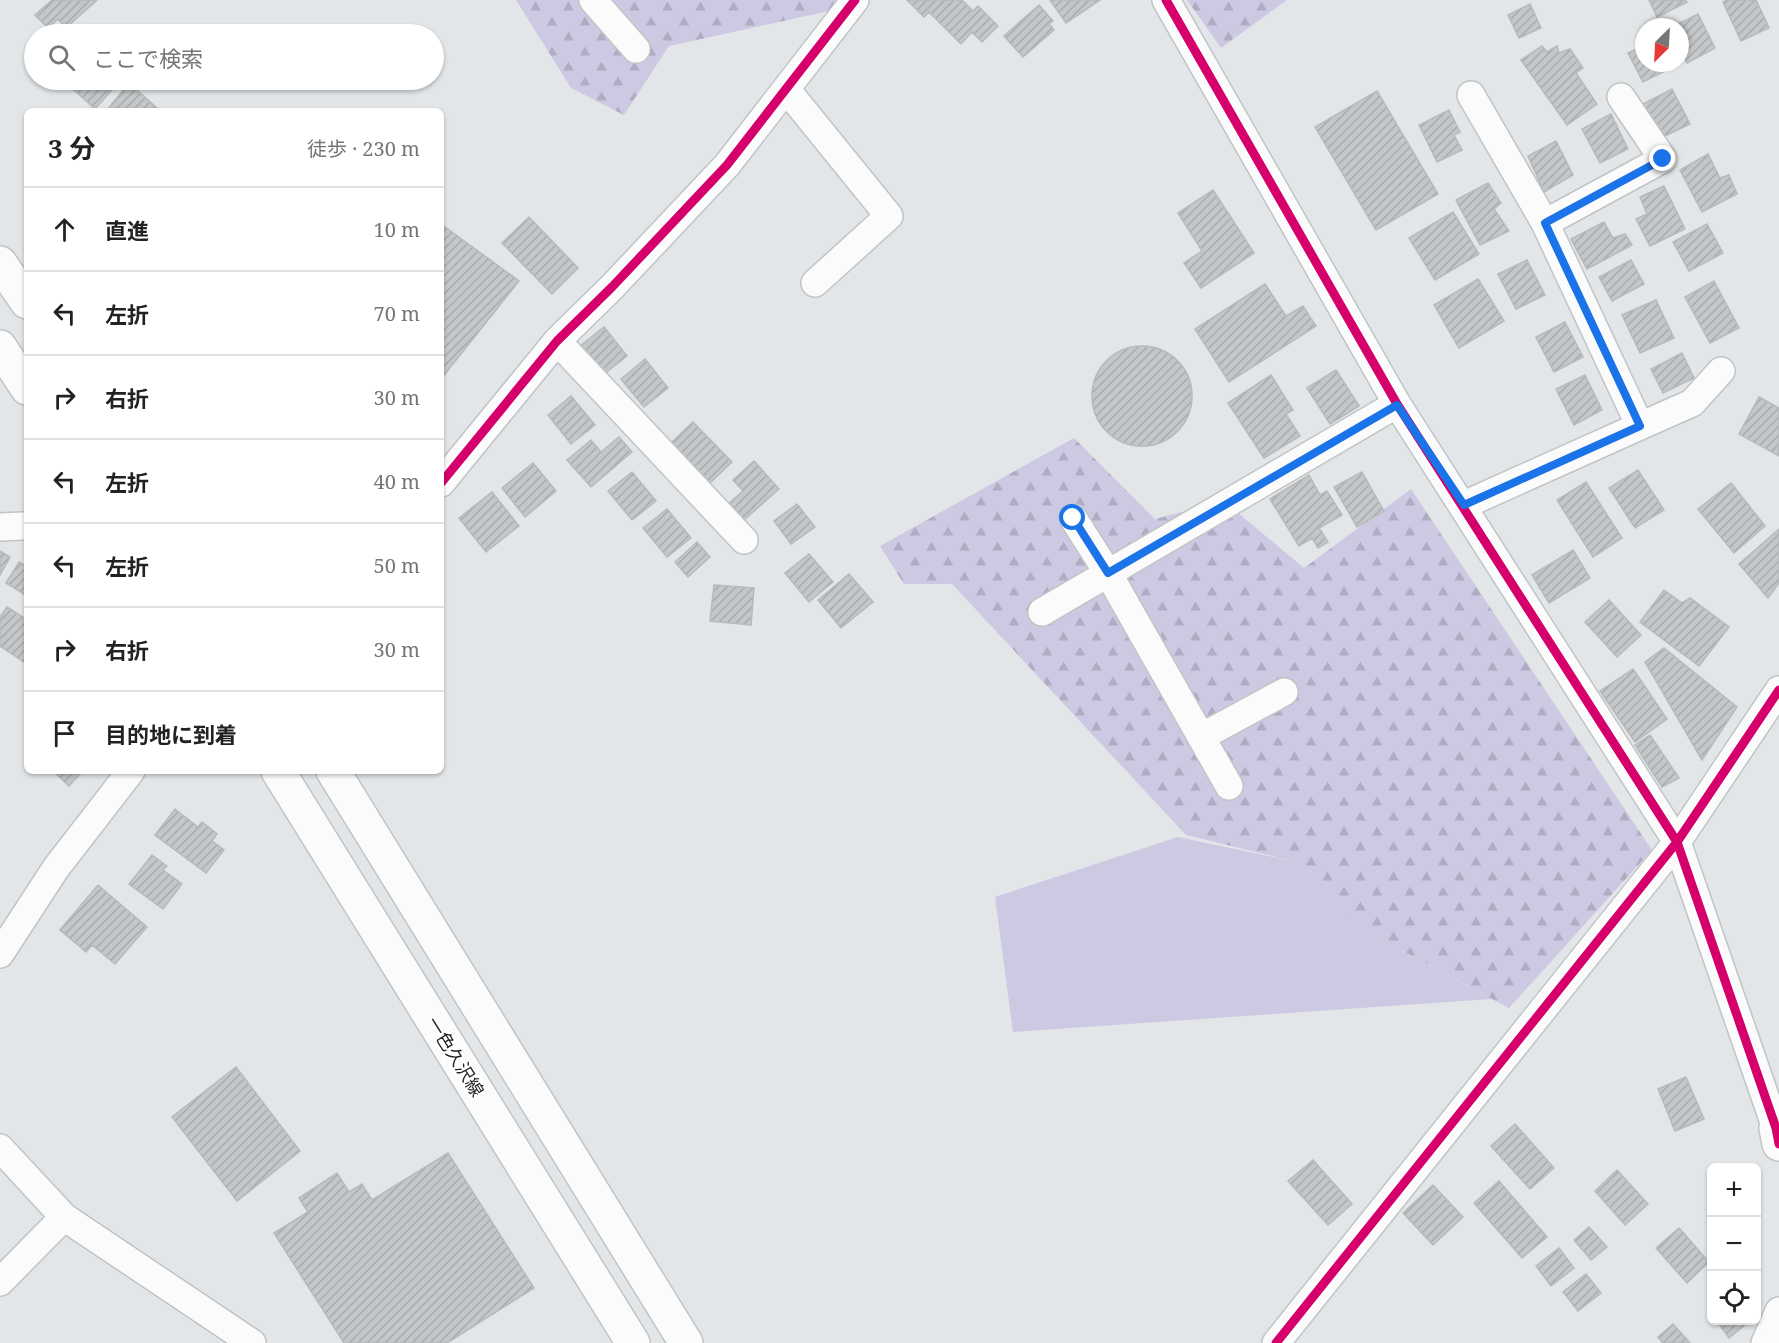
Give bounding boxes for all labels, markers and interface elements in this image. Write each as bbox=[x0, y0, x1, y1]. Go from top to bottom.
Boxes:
north arrow bbox=[1635, 18, 1689, 72]
search box bbox=[24, 24, 444, 90]
icon: search bbox=[45, 41, 78, 74]
text: ここで検索 bbox=[93, 43, 203, 73]
text: 3 分 bbox=[48, 130, 95, 166]
text: 徒歩 · 230 m bbox=[307, 135, 420, 162]
route end bbox=[1649, 145, 1675, 171]
icon: ahead bbox=[48, 213, 81, 246]
text: 直進 bbox=[105, 215, 149, 245]
text: 10 m bbox=[374, 216, 420, 243]
icon: left bbox=[48, 297, 81, 330]
text: 左折 bbox=[105, 299, 149, 329]
text: 70 m bbox=[374, 300, 420, 327]
icon: right bbox=[48, 381, 81, 414]
text: 右折 bbox=[105, 383, 149, 413]
text: 30 m bbox=[374, 384, 420, 411]
icon: left bbox=[48, 465, 81, 498]
text: 左折 bbox=[105, 467, 149, 497]
text: 40 m bbox=[374, 468, 420, 495]
route start bbox=[1059, 504, 1085, 530]
icon: left bbox=[48, 549, 81, 582]
text: 左折 bbox=[105, 551, 149, 581]
text: 50 m bbox=[374, 552, 420, 579]
icon: right bbox=[48, 633, 81, 666]
text: 右折 bbox=[105, 635, 149, 665]
text: 30 m bbox=[374, 636, 420, 663]
icon: arrive bbox=[48, 717, 81, 750]
text: 目的地に到着 bbox=[105, 719, 237, 749]
street label: 一色久沢線 bbox=[422, 1012, 490, 1101]
map controls bbox=[1707, 1163, 1761, 1325]
button: + bbox=[1707, 1163, 1761, 1217]
button: − bbox=[1707, 1217, 1761, 1271]
button: locate bbox=[1707, 1271, 1761, 1325]

